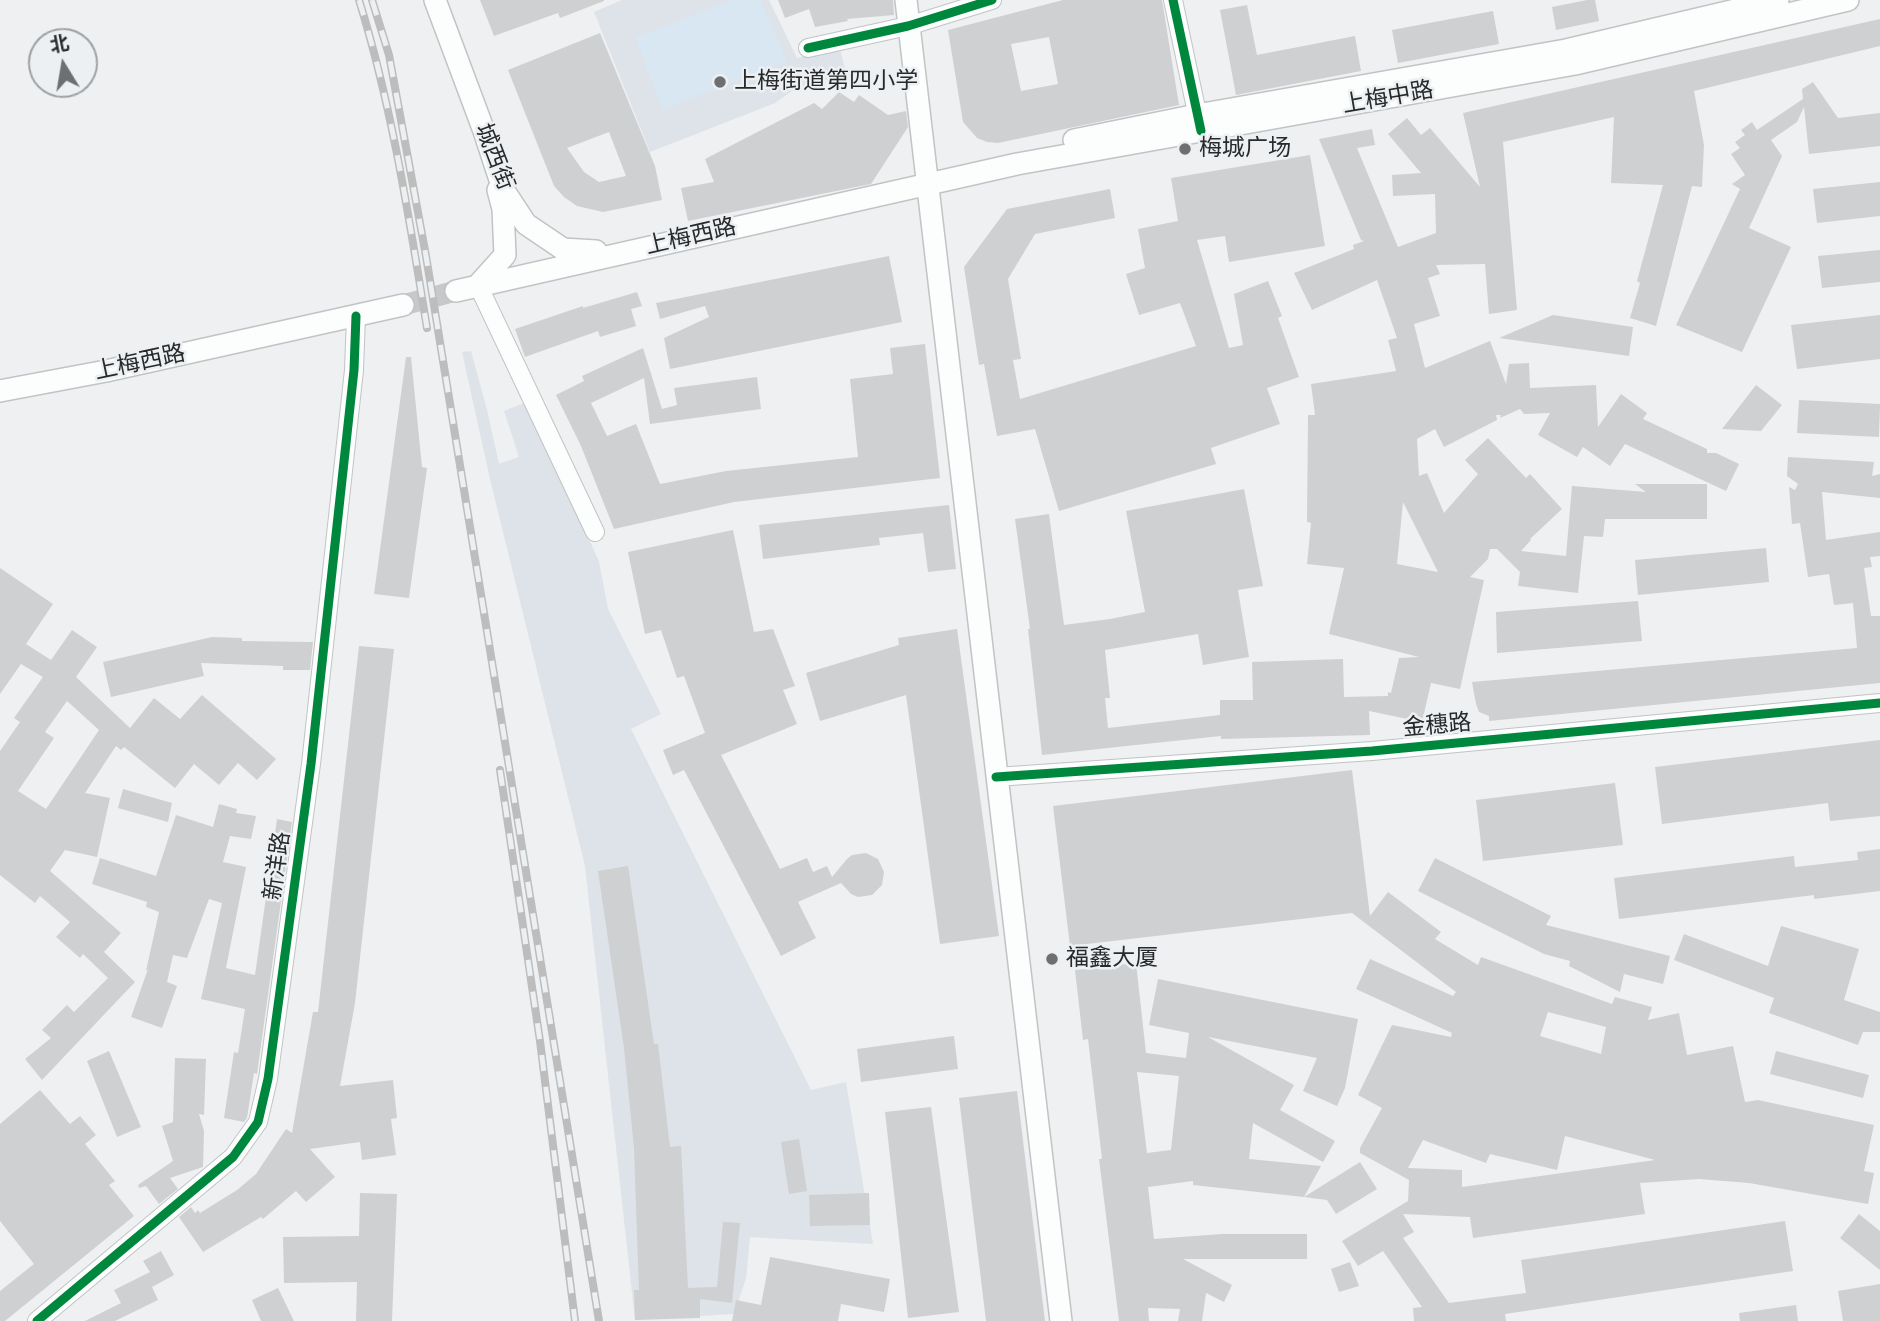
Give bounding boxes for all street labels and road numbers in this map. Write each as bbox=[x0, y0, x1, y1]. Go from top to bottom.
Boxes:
street label: 上梅中路 bbox=[1340, 76, 1436, 120]
street label: 城西街 bbox=[469, 120, 519, 194]
street label: 上梅西路 bbox=[643, 213, 739, 261]
street label: 上梅西路 bbox=[92, 340, 188, 386]
street label: 金穗路 bbox=[1401, 709, 1473, 743]
street label: 新洋路 bbox=[260, 830, 296, 902]

